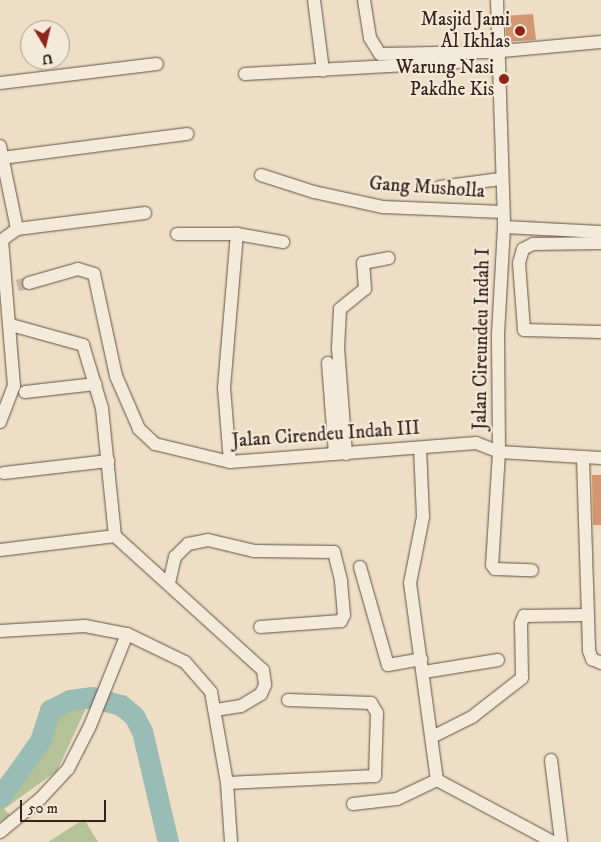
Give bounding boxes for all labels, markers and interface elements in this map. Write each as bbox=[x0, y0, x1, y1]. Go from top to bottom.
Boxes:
place label: Masjid Jami Al Ikhlas bbox=[421, 9, 510, 53]
north arrow bbox=[20, 20, 70, 70]
marker: Masjid Jami Al Ikhlas bbox=[514, 25, 526, 37]
text: U bbox=[40, 49, 54, 69]
place label: Warung Nasi Pakdhe Kis bbox=[396, 57, 494, 101]
marker: Warung Nasi Pakdhe Kis bbox=[498, 73, 510, 85]
street label: Gang Musholla bbox=[368, 173, 486, 203]
street label: Jalan Cireundeu Indah I bbox=[469, 248, 495, 430]
street label: Jalan Cirendeu Indah III bbox=[231, 417, 421, 453]
scale bar bbox=[22, 790, 109, 822]
text: 50 m bbox=[28, 799, 58, 818]

